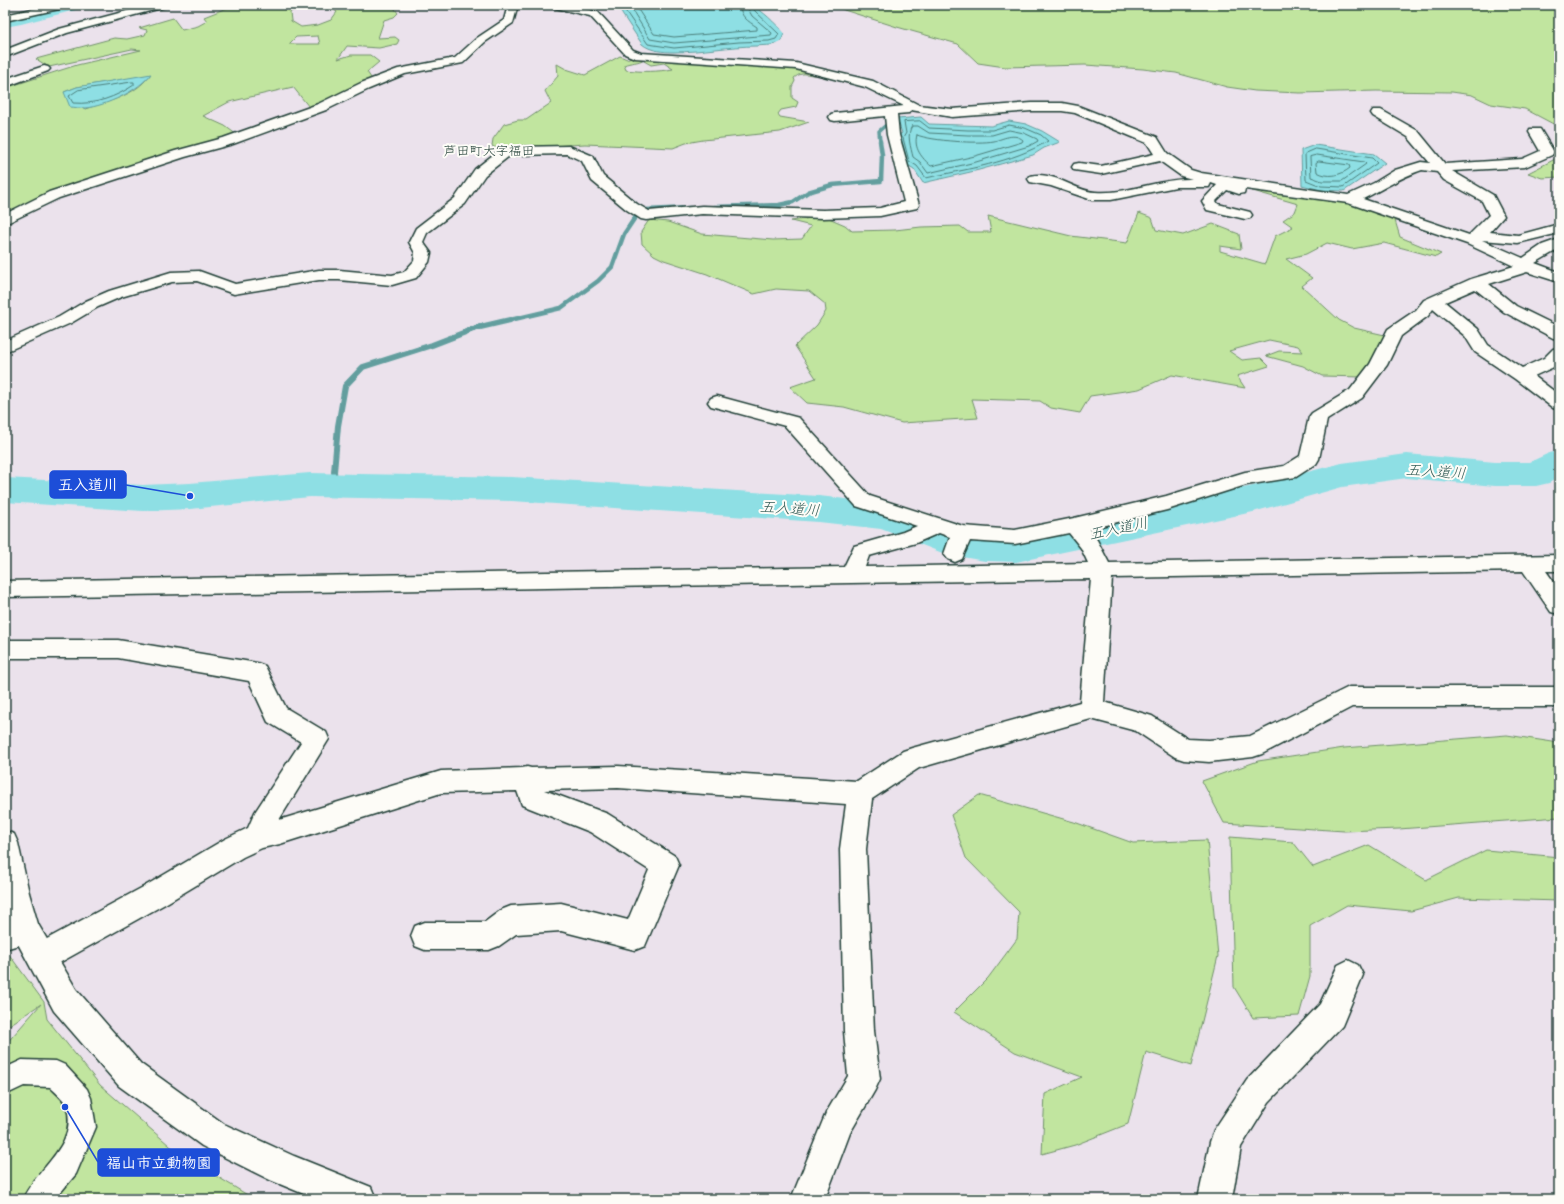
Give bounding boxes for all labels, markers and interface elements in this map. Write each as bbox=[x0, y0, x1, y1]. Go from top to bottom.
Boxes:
district label: 芦田町大字福田 bbox=[443, 140, 535, 159]
water label: 五入道川 bbox=[1405, 456, 1467, 484]
callout: 五入道川 bbox=[50, 471, 126, 498]
text: 五入道川 bbox=[58, 472, 118, 495]
water label: 五入道川 bbox=[759, 493, 821, 521]
water label: 五入道川 bbox=[1086, 510, 1150, 544]
callout: 福山市立動物園 bbox=[98, 1149, 219, 1176]
text: 福山市立動物園 bbox=[106, 1150, 212, 1173]

